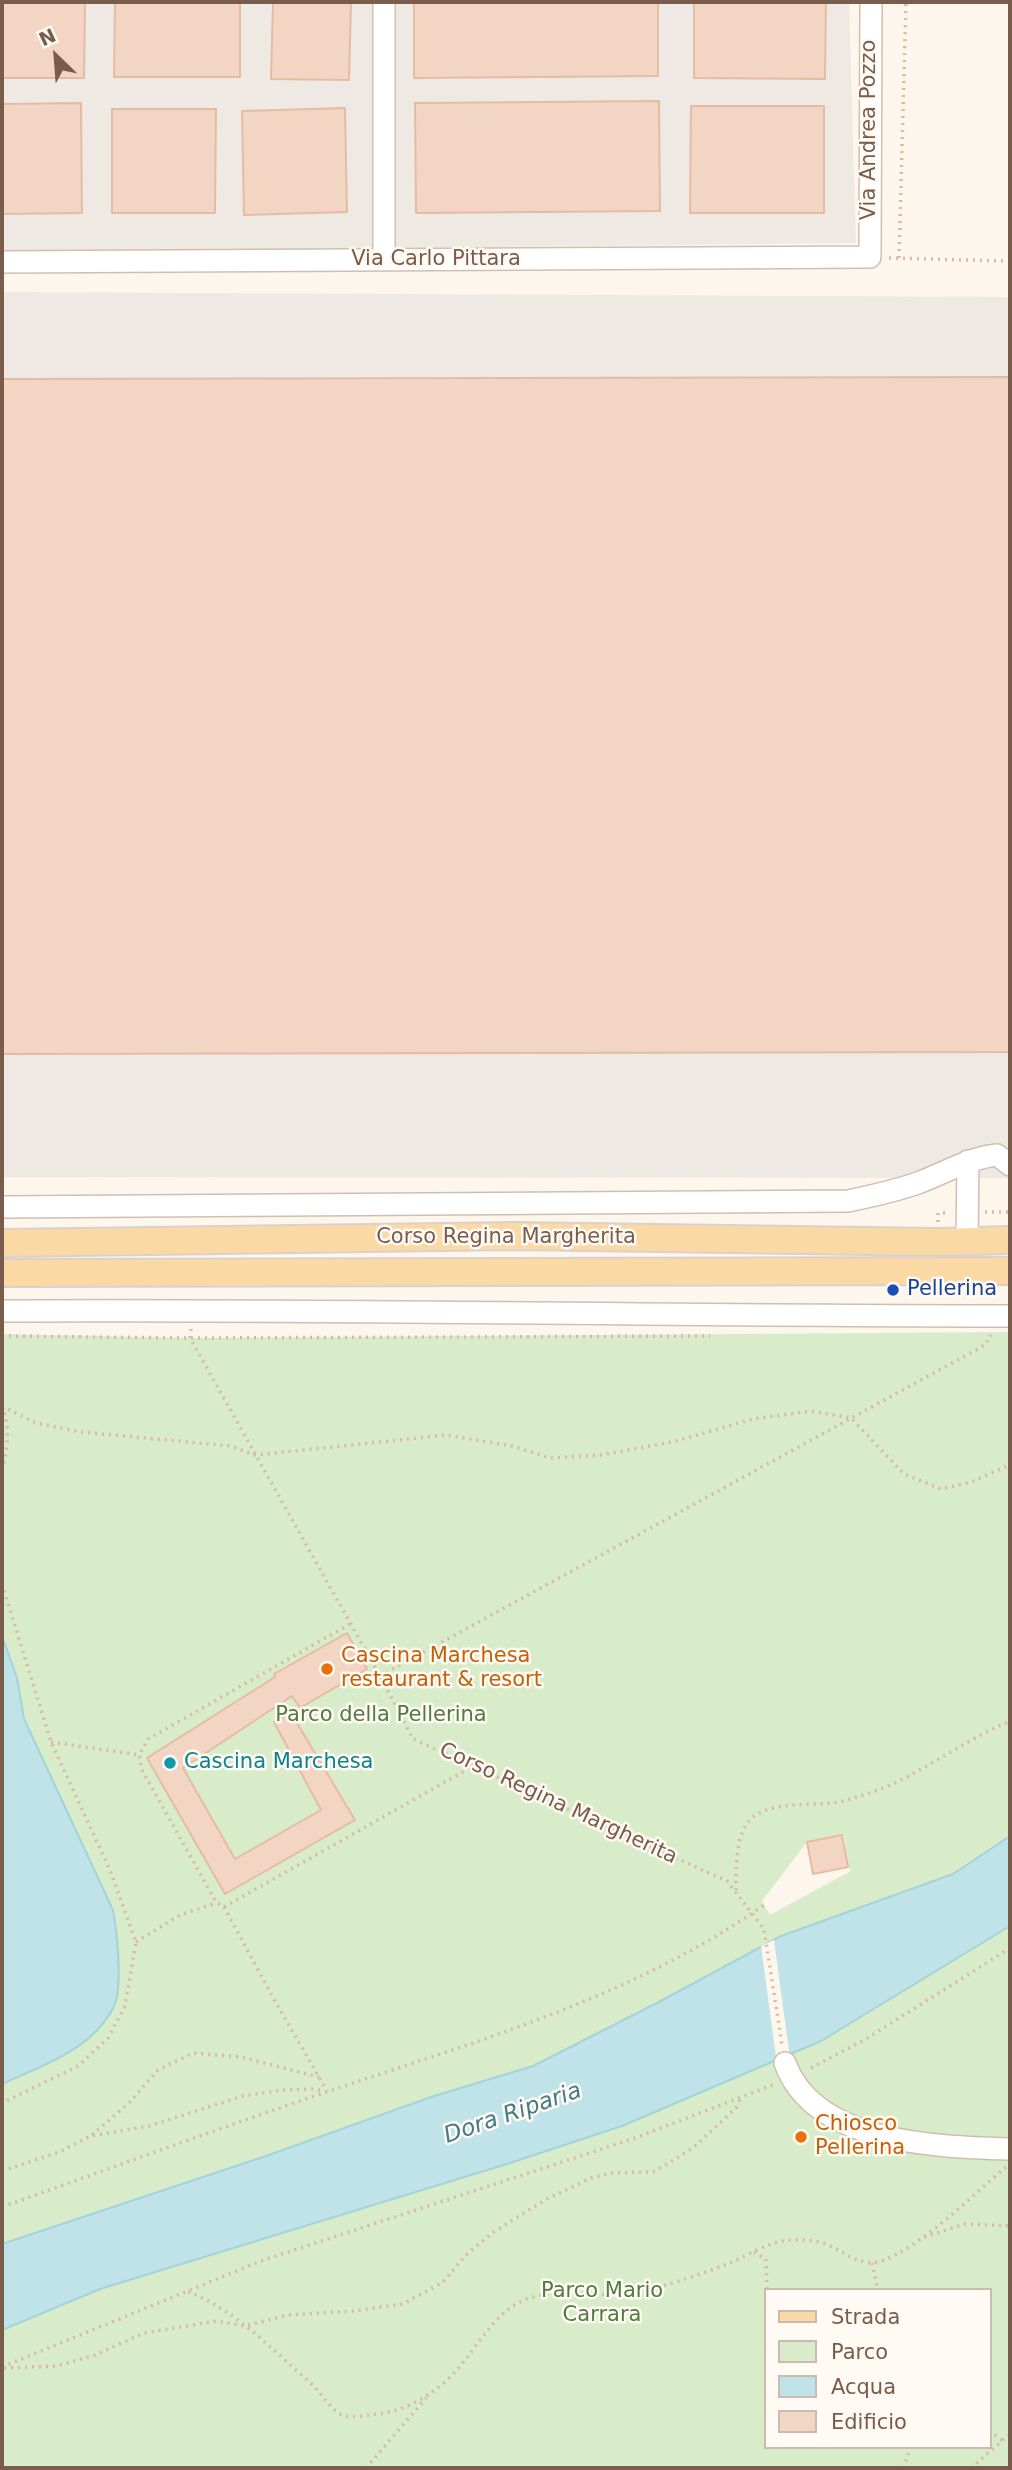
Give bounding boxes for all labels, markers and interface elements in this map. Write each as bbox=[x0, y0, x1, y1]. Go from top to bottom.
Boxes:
north arrow bbox=[21, 21, 91, 91]
text: N bbox=[35, 24, 59, 50]
street label: Via Andrea Pozzo bbox=[857, 40, 883, 220]
street label: Via Carlo Pittara bbox=[351, 247, 521, 273]
street label: Corso Regina Margherita bbox=[376, 1225, 636, 1251]
place label: Pellerina bbox=[907, 1277, 997, 1303]
marker: Pellerina bbox=[885, 1282, 901, 1298]
place label: Cascina Marchesa restaurant & resort bbox=[341, 1644, 542, 1694]
marker: Cascina Marchesa restaurant & resort bbox=[319, 1661, 335, 1677]
park label: Parco della Pellerina bbox=[275, 1703, 487, 1729]
street label: Corso Regina Margherita bbox=[435, 1738, 681, 1870]
place label: Cascina Marchesa bbox=[184, 1750, 373, 1776]
marker: Cascina Marchesa bbox=[162, 1755, 178, 1771]
water label: Dora Riparia bbox=[441, 2078, 585, 2150]
place label: Chiosco Pellerina bbox=[815, 2112, 905, 2162]
marker: Chiosco Pellerina bbox=[793, 2129, 809, 2145]
park label: Parco Mario Carrara bbox=[541, 2279, 663, 2329]
legend bbox=[764, 2288, 991, 2449]
text: Strada bbox=[831, 2305, 900, 2329]
text: Parco bbox=[831, 2340, 888, 2364]
text: Acqua bbox=[831, 2375, 896, 2399]
text: Edificio bbox=[831, 2410, 907, 2434]

